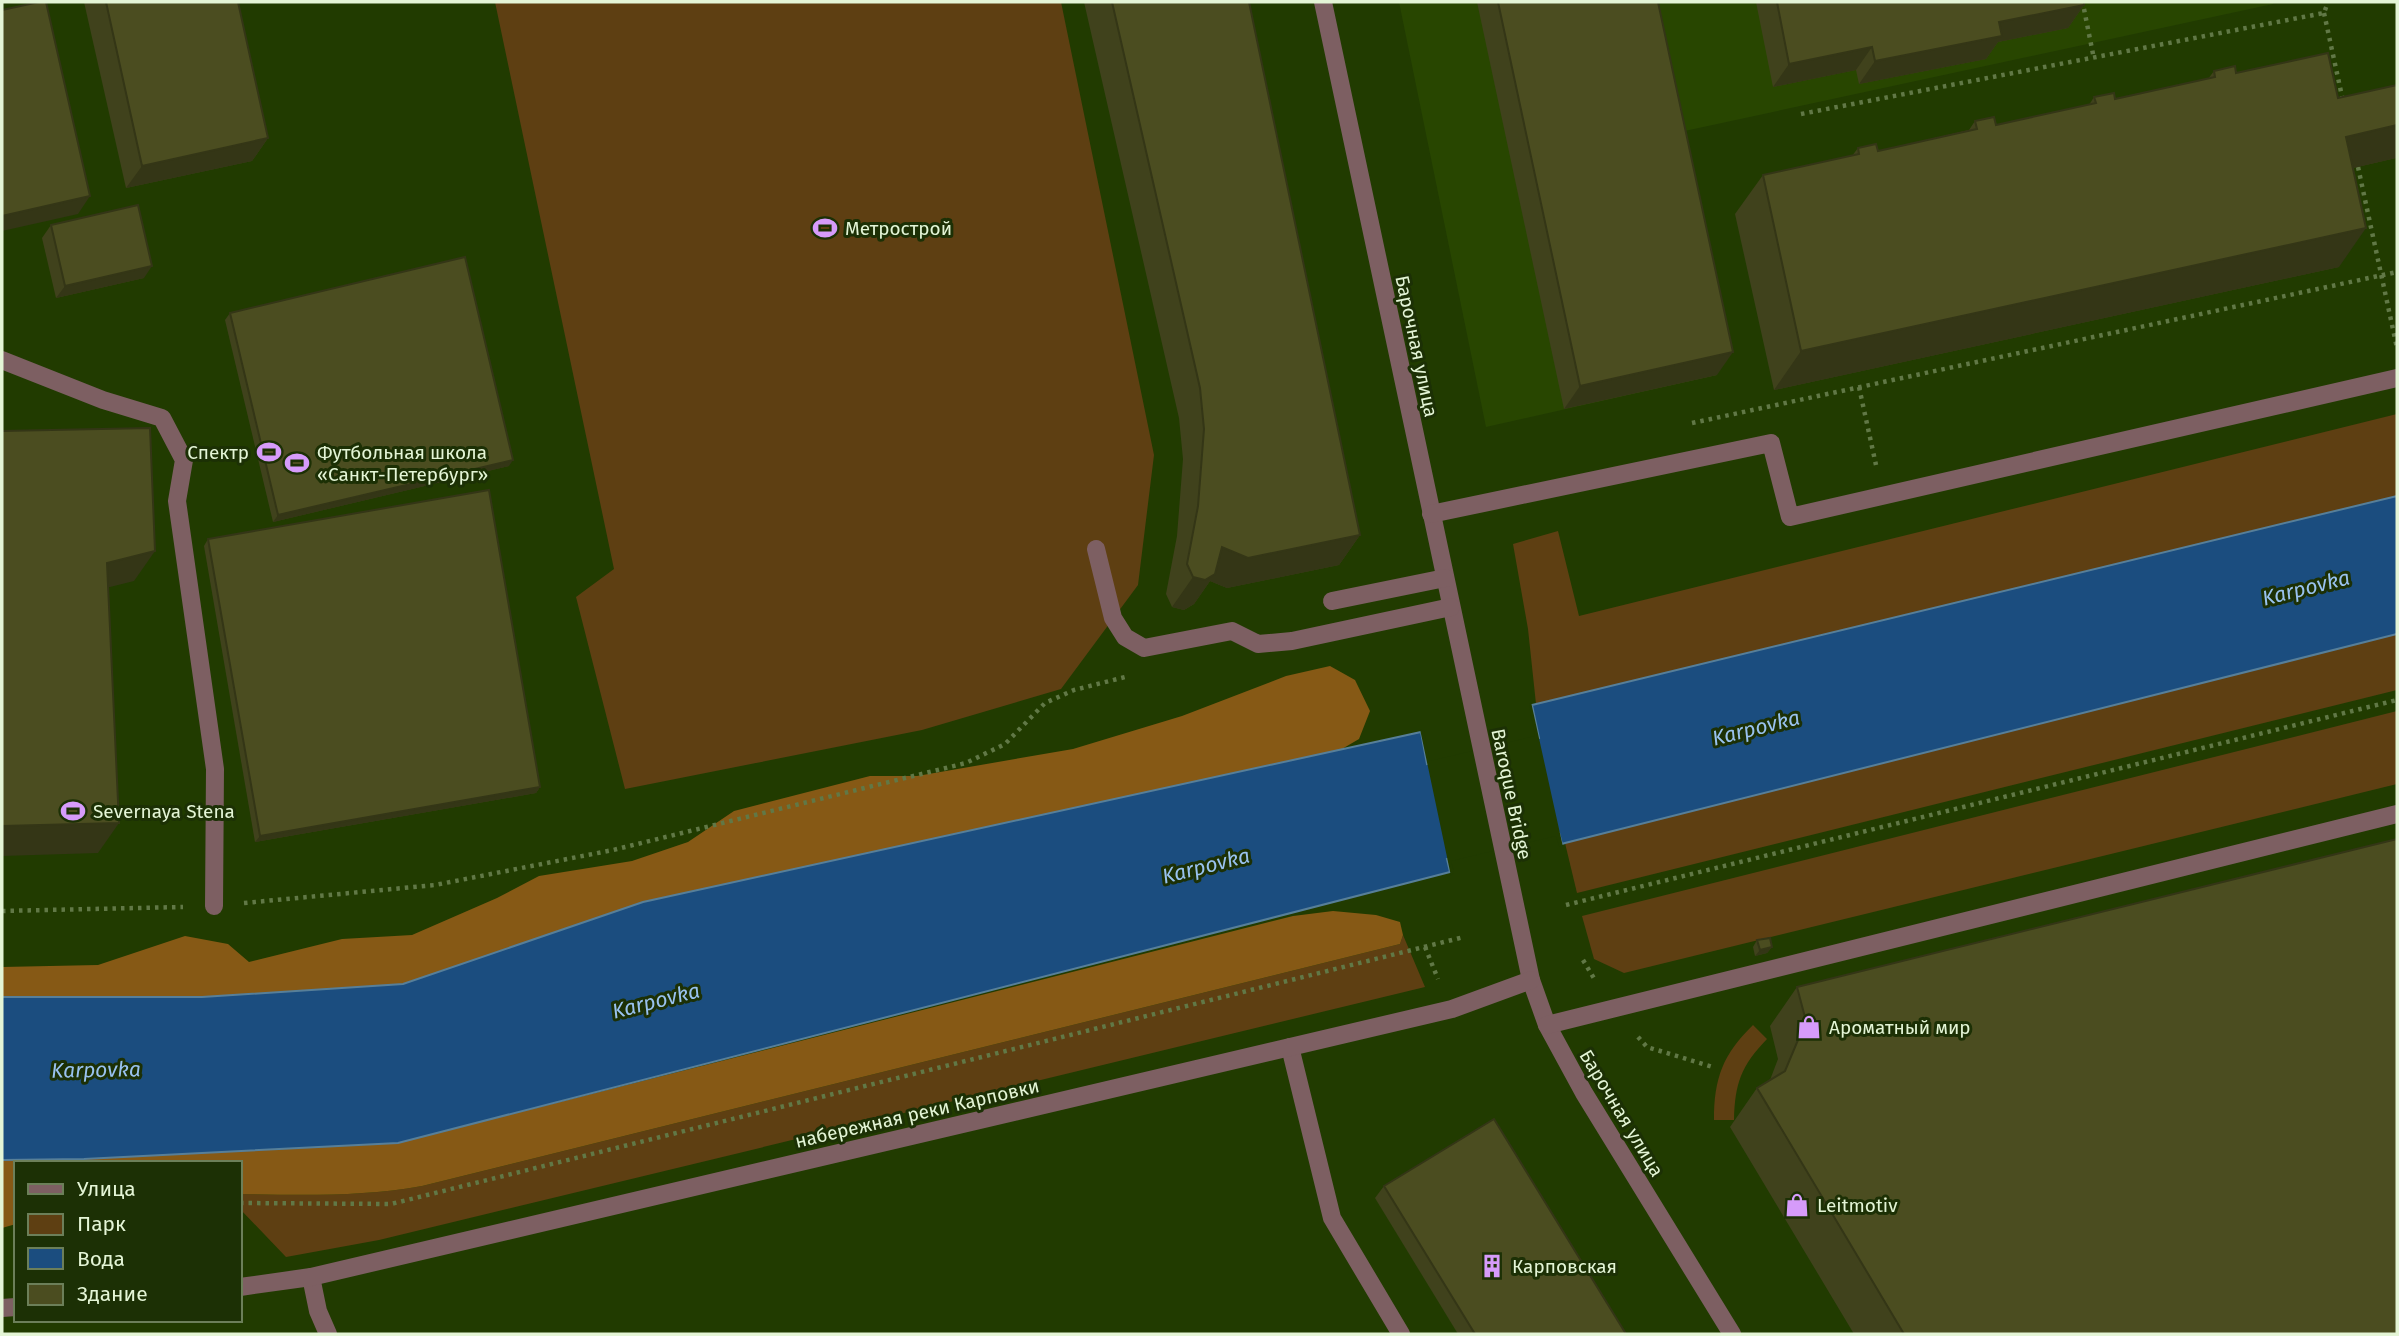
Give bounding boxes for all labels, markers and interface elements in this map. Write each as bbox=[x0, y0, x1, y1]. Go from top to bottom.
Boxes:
sports icon: Метрострой bbox=[811, 214, 839, 242]
place label: Метрострой bbox=[845, 217, 952, 240]
street label: Барочная улица bbox=[1390, 273, 1443, 419]
sports icon: Спектр bbox=[255, 438, 283, 466]
place label: Спектр bbox=[187, 441, 249, 464]
place label: Футбольная школа «Санкт-Петербург» bbox=[317, 441, 488, 486]
sports icon: Футбольная школа «Санкт-Петербург» bbox=[283, 449, 311, 477]
water label: Karpovka bbox=[2259, 565, 2353, 611]
water label: Karpovka bbox=[1709, 705, 1803, 751]
street label: Baroque Bridge bbox=[1486, 727, 1537, 862]
sports icon: Severnaya Stena bbox=[59, 797, 87, 825]
place label: Severnaya Stena bbox=[93, 800, 235, 823]
water label: Karpovka bbox=[1159, 843, 1253, 889]
water label: Karpovka bbox=[609, 978, 703, 1024]
shop icon: Ароматный мир bbox=[1795, 1013, 1823, 1041]
place label: Ароматный мир bbox=[1829, 1016, 1971, 1039]
street label: Барочная улица bbox=[1575, 1046, 1669, 1181]
water label: Karpovka bbox=[51, 1056, 141, 1084]
street label: набережная реки Карповки bbox=[793, 1074, 1042, 1153]
legend bbox=[14, 1161, 242, 1322]
text: Улица bbox=[77, 1176, 136, 1202]
shop icon: Leitmotiv bbox=[1783, 1191, 1811, 1219]
place label: Leitmotiv bbox=[1817, 1194, 1898, 1217]
text: Парк bbox=[77, 1211, 126, 1237]
text: Вода bbox=[77, 1246, 125, 1272]
building icon: Карповская bbox=[1478, 1252, 1506, 1280]
place label: Карповская bbox=[1512, 1255, 1617, 1278]
text: Здание bbox=[77, 1281, 148, 1307]

